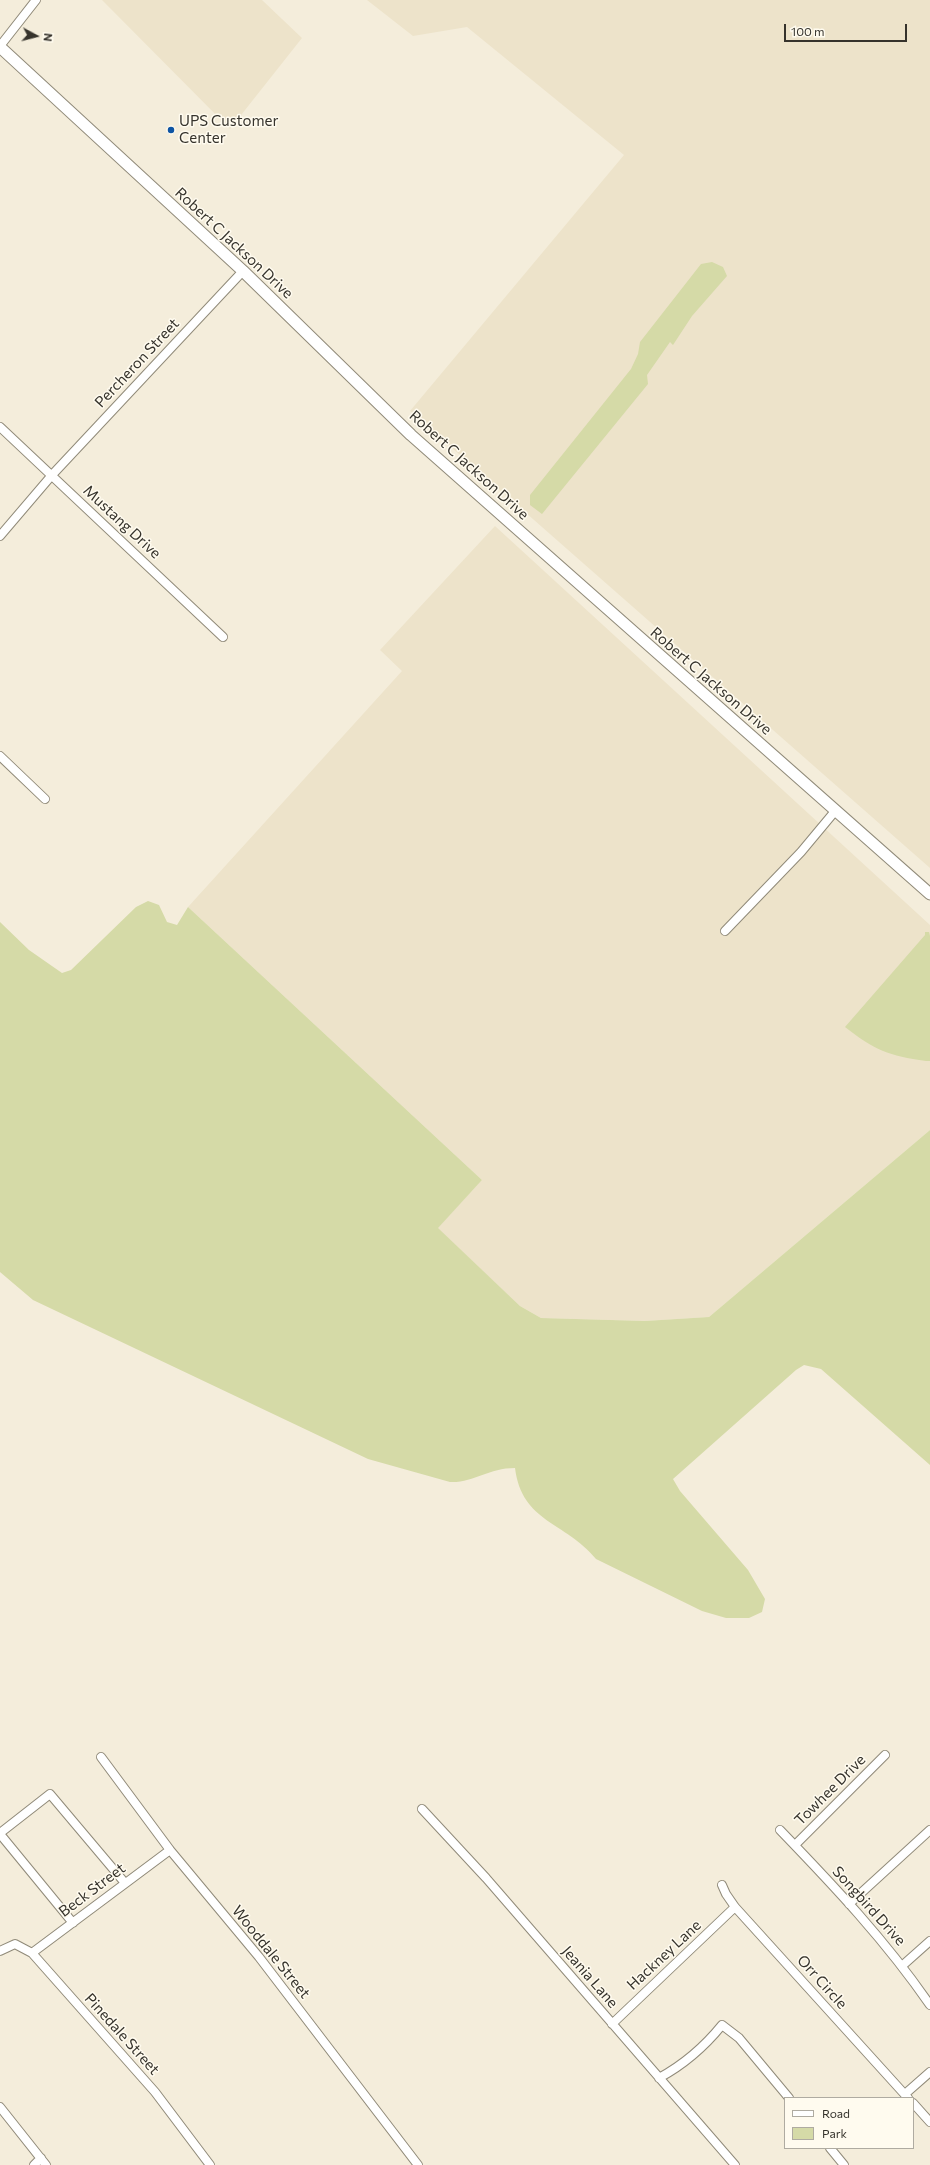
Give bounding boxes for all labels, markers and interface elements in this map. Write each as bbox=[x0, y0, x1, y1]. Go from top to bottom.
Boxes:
north arrow bbox=[16, 16, 56, 56]
scale bar bbox=[786, 16, 909, 42]
text: 100 m bbox=[791, 24, 825, 38]
text: N bbox=[41, 33, 55, 42]
place label: UPS Customer Center bbox=[179, 112, 278, 147]
marker: UPS Customer Center bbox=[166, 125, 176, 135]
street label: Robert C Jackson Drive bbox=[171, 184, 297, 302]
street label: Percheron Street bbox=[91, 315, 183, 411]
street label: Robert C Jackson Drive bbox=[405, 407, 533, 523]
street label: Mustang Drive bbox=[80, 482, 164, 562]
street label: Robert C Jackson Drive bbox=[647, 623, 775, 739]
street label: Towhee Drive bbox=[791, 1751, 869, 1829]
street label: Beck Street bbox=[55, 1859, 129, 1921]
street label: Songbird Drive bbox=[829, 1863, 909, 1949]
street label: Wooddale Street bbox=[228, 1902, 314, 2002]
street label: Hackney Lane bbox=[623, 1916, 705, 1994]
street label: Jeania Lane bbox=[558, 1942, 622, 2012]
street label: Orr Circle bbox=[793, 1951, 851, 2013]
street label: Pinedale Street bbox=[81, 1990, 163, 2078]
legend bbox=[784, 2097, 914, 2149]
text: Road bbox=[822, 2106, 850, 2120]
text: Park bbox=[822, 2126, 847, 2140]

